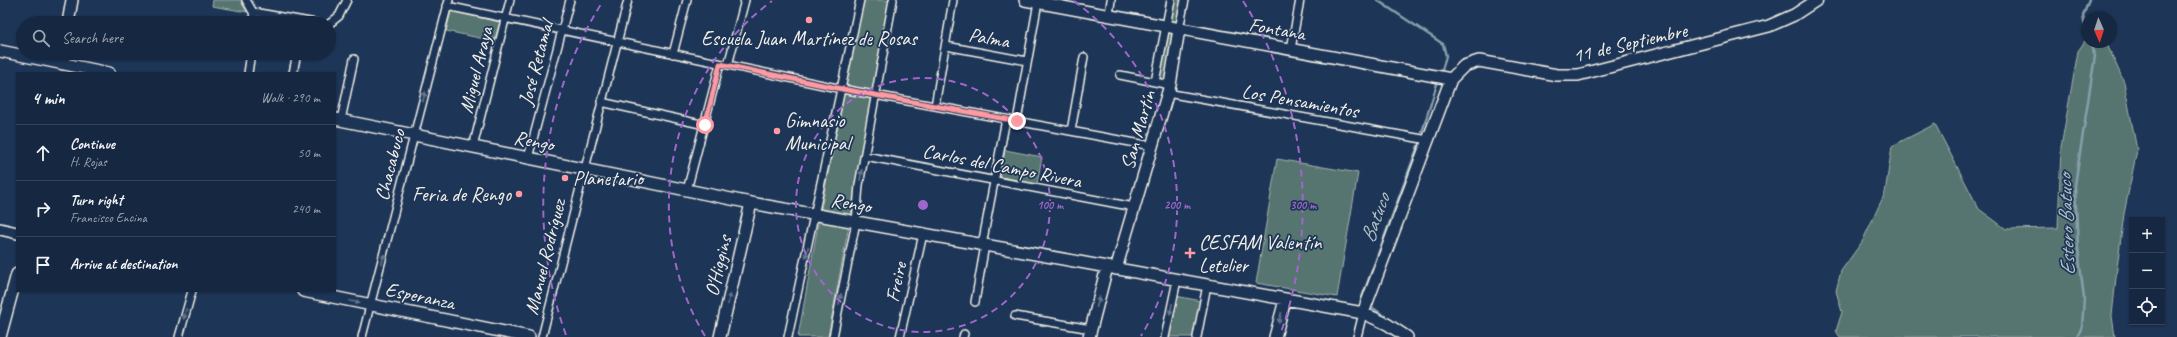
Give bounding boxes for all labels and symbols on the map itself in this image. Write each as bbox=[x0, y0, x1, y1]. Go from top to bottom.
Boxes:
street label: Fontana bbox=[1247, 12, 1309, 47]
north arrow bbox=[2081, 12, 2117, 48]
street label: José Retamal bbox=[512, 14, 560, 109]
marker: Escuela Juan Martínez de Rosas bbox=[804, 15, 814, 25]
street label: 11 de Septiembre bbox=[1571, 17, 1691, 68]
street label: Miguel Araya bbox=[453, 22, 499, 116]
street label: Palma bbox=[967, 22, 1013, 54]
place label: Escuela Juan Martínez de Rosas bbox=[701, 26, 919, 51]
street label: Los Pensamientos bbox=[1240, 78, 1362, 124]
street label: San Martín bbox=[1115, 87, 1161, 172]
one-way arrow bbox=[422, 91, 428, 103]
place label: Gimnasio Municipal bbox=[785, 108, 853, 156]
route end bbox=[1008, 112, 1026, 130]
route start bbox=[696, 116, 714, 134]
street label: Rengo bbox=[512, 125, 558, 157]
street label: Chacabuco bbox=[369, 126, 411, 203]
marker: Gimnasio Municipal bbox=[772, 126, 782, 136]
street label: Carlos del Campo Rivera bbox=[921, 138, 1085, 194]
place label: Planetario bbox=[573, 166, 645, 191]
one-way arrow bbox=[858, 169, 864, 181]
water label: Estero Batuco bbox=[2051, 170, 2081, 276]
marker: Planetario bbox=[560, 173, 570, 183]
place label: Feria de Rengo bbox=[412, 182, 512, 207]
street label: Rengo bbox=[829, 187, 875, 219]
water label: Batuco bbox=[1354, 188, 1397, 246]
marker: Feria de Rengo bbox=[514, 189, 524, 199]
street label: Manuel Rodríguez bbox=[519, 195, 572, 317]
text: 100 m bbox=[1037, 197, 1064, 213]
text: 200 m bbox=[1164, 197, 1191, 213]
text: 300 m bbox=[1290, 197, 1317, 213]
centre of rings bbox=[916, 198, 930, 212]
place label: CESFAM Valentín Letelier bbox=[1199, 230, 1323, 278]
street label: O'Higgins bbox=[699, 231, 738, 299]
one-way arrow bbox=[803, 246, 809, 259]
marker: CESFAM Valentín Letelier bbox=[1184, 247, 1196, 259]
one-way arrow bbox=[380, 252, 386, 265]
street label: Freire bbox=[880, 258, 913, 304]
street label: Esperanza bbox=[383, 276, 459, 316]
one-way arrow bbox=[726, 293, 732, 305]
one-way arrow bbox=[838, 293, 844, 305]
one-way arrow bbox=[1095, 296, 1101, 308]
one-way arrow bbox=[349, 299, 361, 305]
one-way arrow bbox=[1168, 302, 1174, 315]
one-way arrow bbox=[182, 308, 188, 320]
one-way arrow bbox=[1277, 312, 1283, 325]

